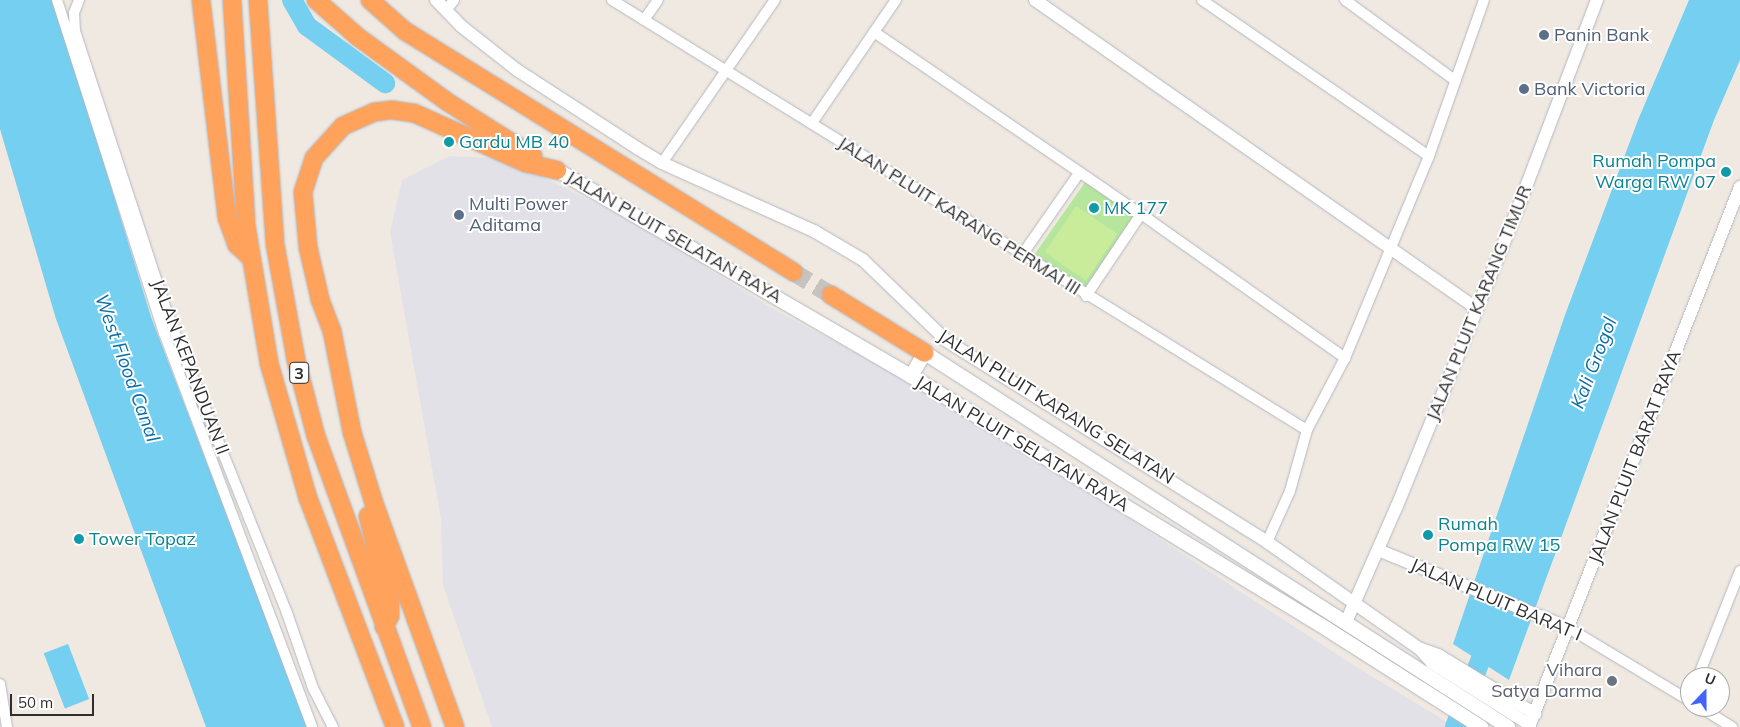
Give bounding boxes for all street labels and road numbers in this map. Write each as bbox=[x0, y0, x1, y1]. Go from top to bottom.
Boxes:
street label: JALAN PLUIT KARANG PERMAI III bbox=[834, 132, 1084, 300]
street label: JALAN PLUIT SELATAN RAYA bbox=[562, 166, 786, 308]
street label: JALAN PLUIT KARANG TIMUR bbox=[1422, 182, 1536, 424]
street label: JALAN KEPANDUAN II bbox=[147, 276, 233, 458]
street label: JALAN PLUIT KARANG SELATAN bbox=[934, 325, 1178, 489]
street label: JALAN PLUIT BARAT RAYA bbox=[1584, 347, 1686, 567]
road number: 3 bbox=[289, 359, 309, 386]
street label: JALAN PLUIT SELATAN RAYA bbox=[911, 371, 1133, 517]
street label: JALAN PLUIT BARAT I bbox=[1407, 554, 1585, 646]

